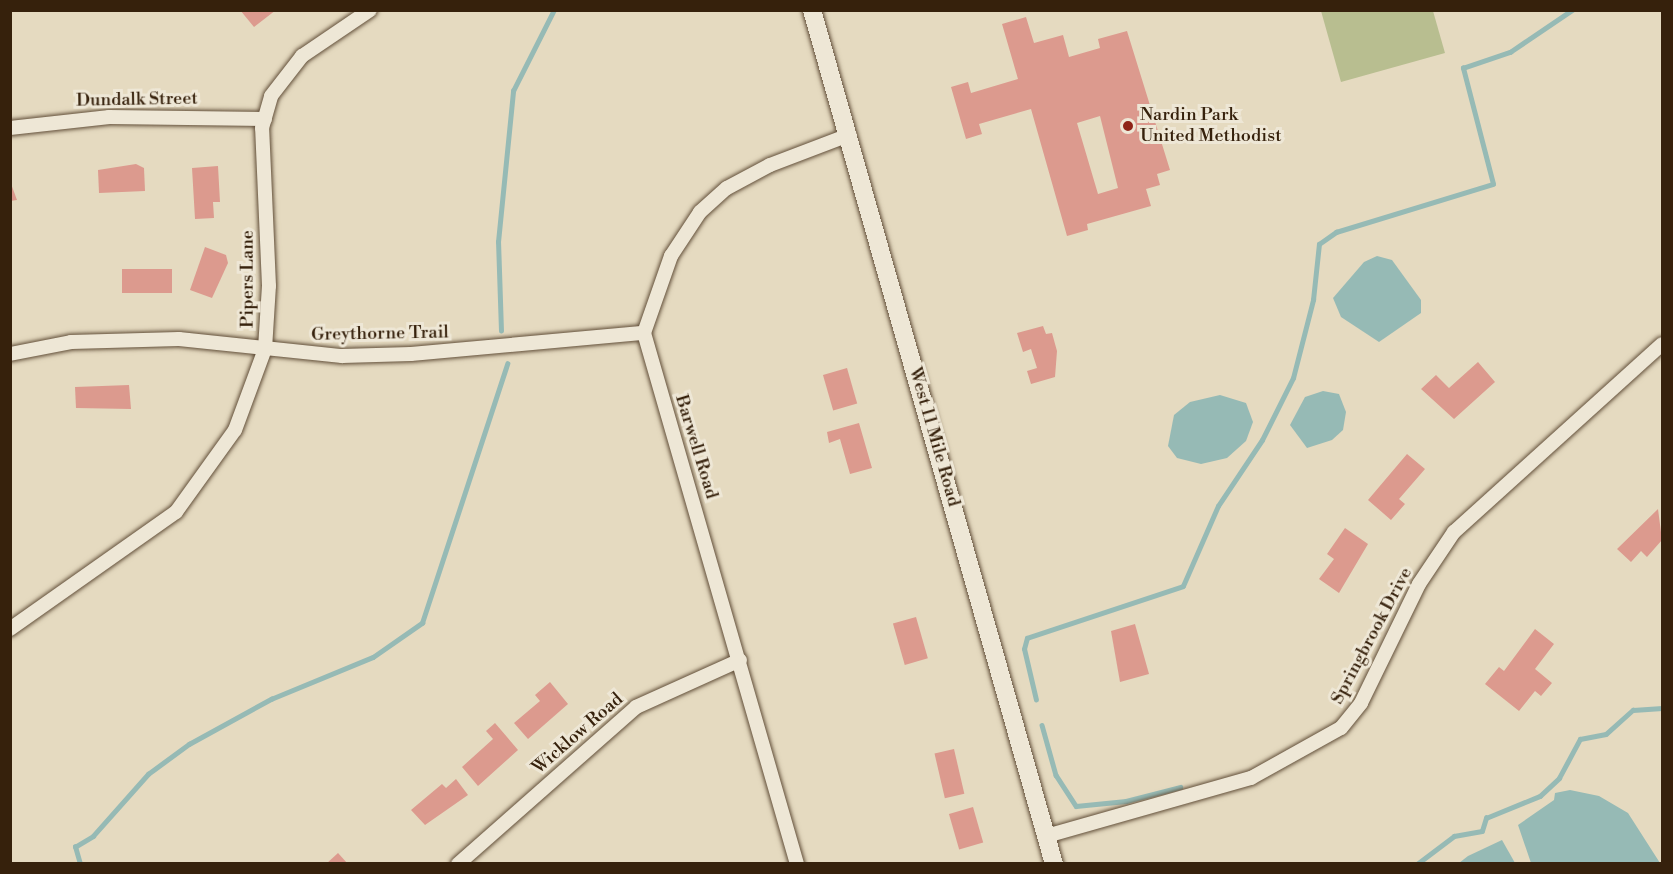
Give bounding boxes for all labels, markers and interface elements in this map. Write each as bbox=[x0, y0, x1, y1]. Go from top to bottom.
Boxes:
street label: Dundalk Street bbox=[76, 88, 198, 112]
place label: Nardin Park United Methodist bbox=[1140, 105, 1282, 148]
marker: Nardin Park United Methodist bbox=[1121, 119, 1135, 133]
street label: Pipers Lane bbox=[237, 230, 259, 328]
street label: Greythorne Trail bbox=[311, 322, 449, 346]
street label: West 11 Mile Road bbox=[904, 365, 964, 509]
street label: Barwell Road bbox=[670, 392, 722, 502]
street label: Springbrook Drive bbox=[1327, 564, 1417, 708]
street label: Wicklow Road bbox=[528, 689, 628, 779]

